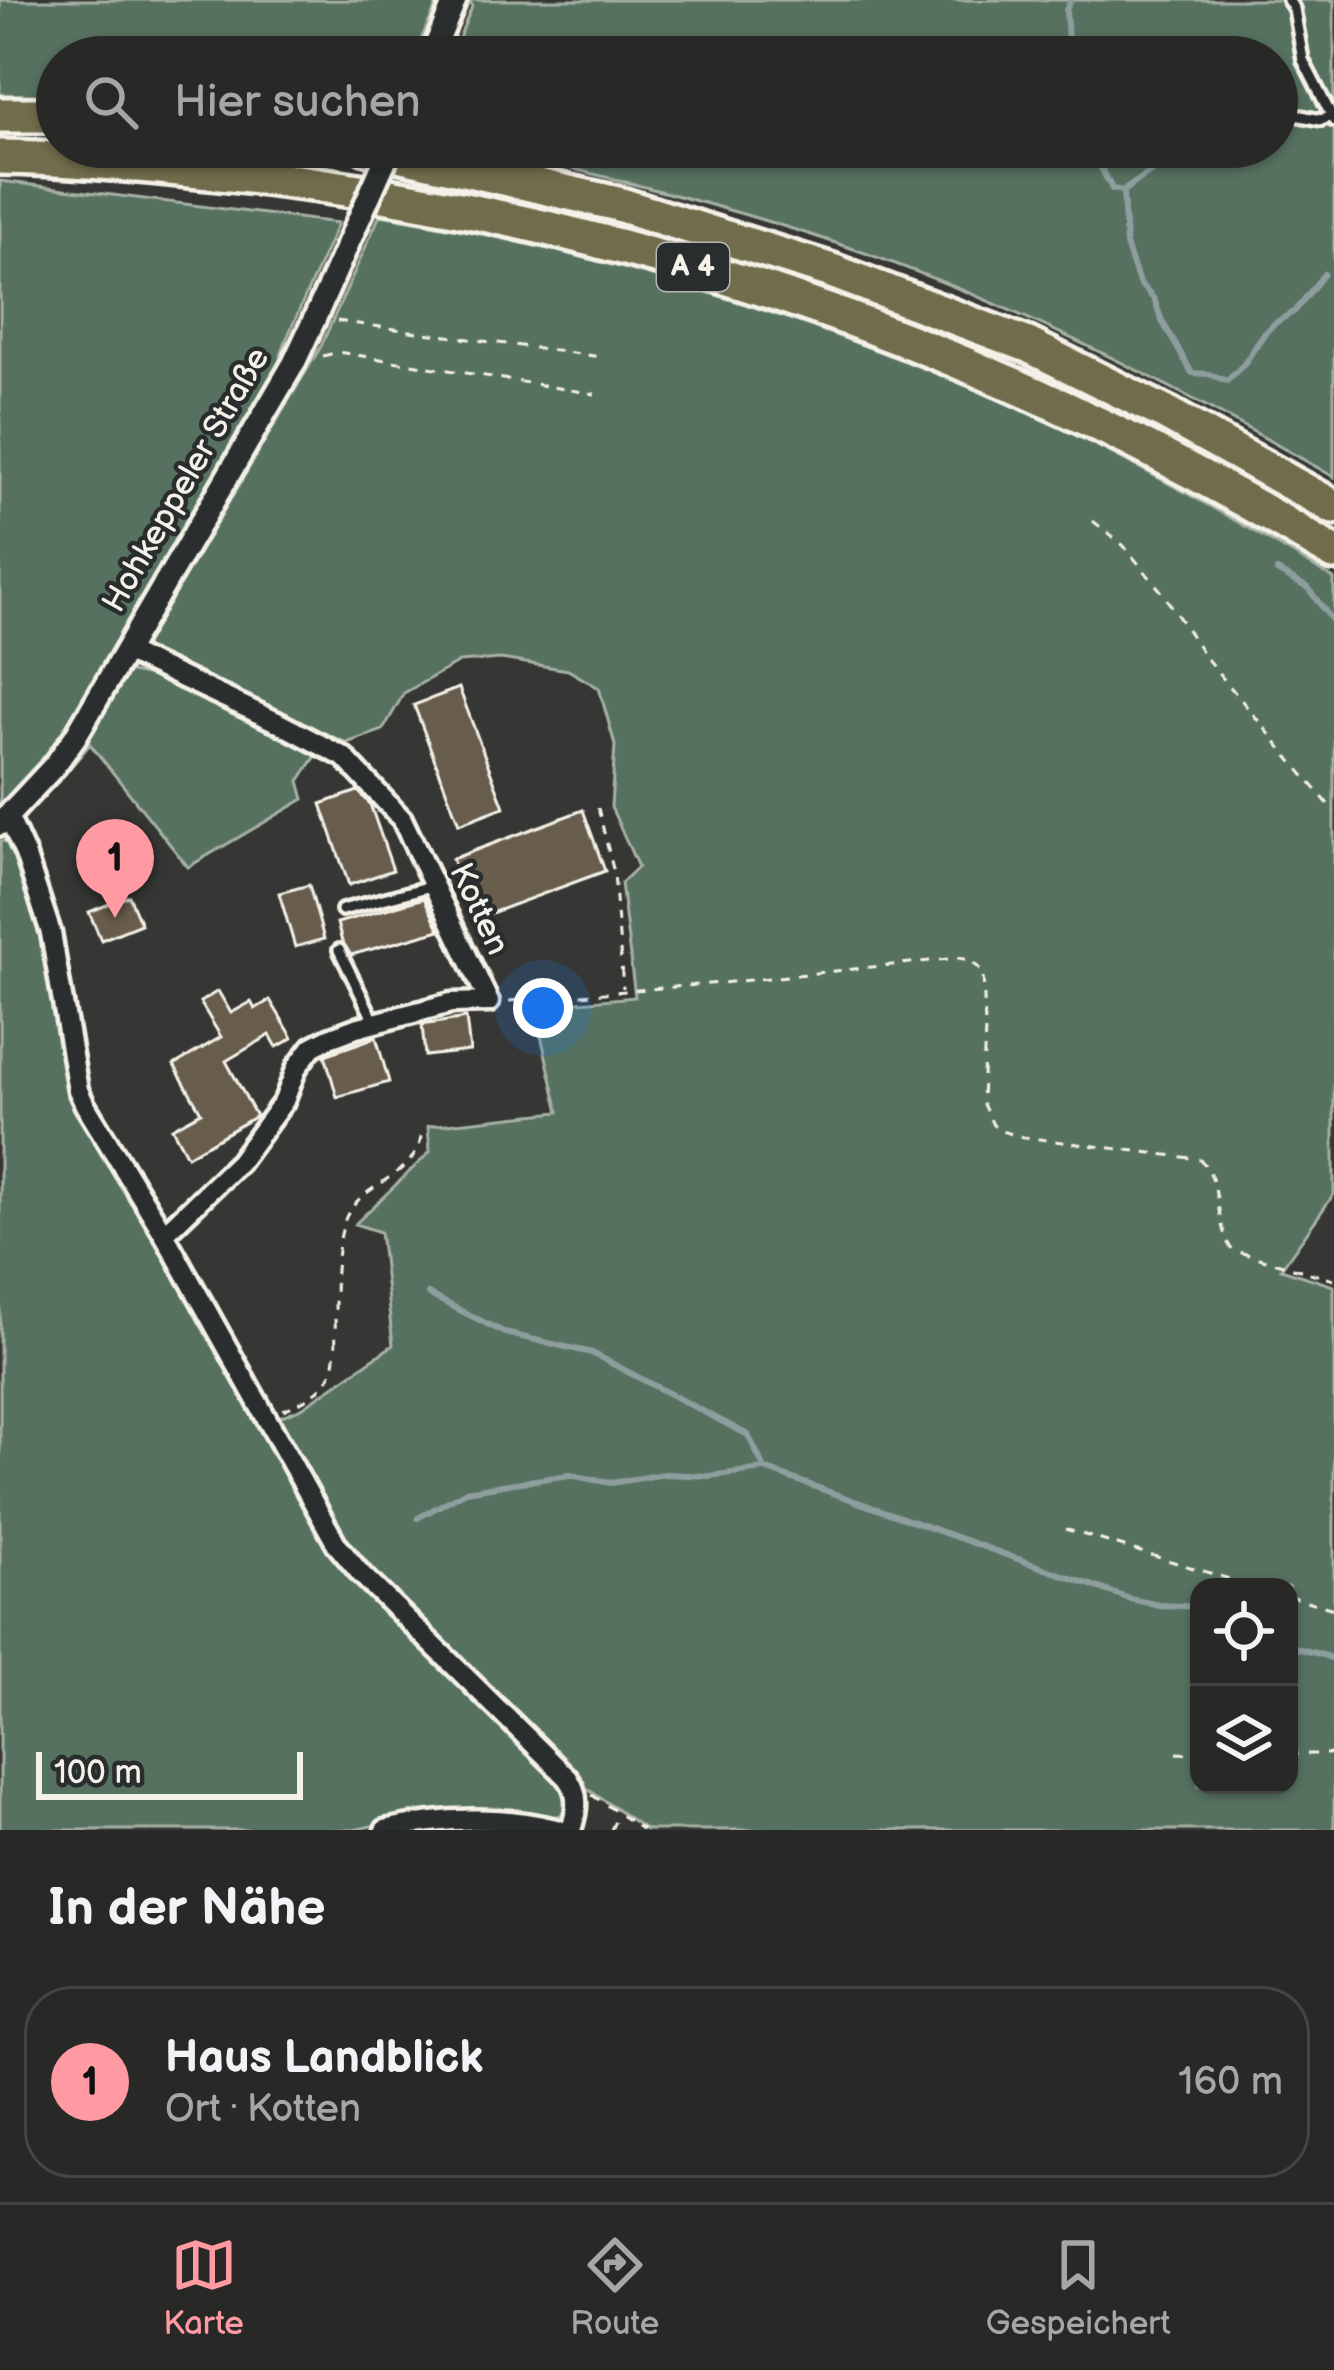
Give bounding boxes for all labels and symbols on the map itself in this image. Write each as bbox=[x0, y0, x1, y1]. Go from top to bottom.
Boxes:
road number: A 4 bbox=[657, 243, 729, 291]
street label: Hohkeppeler Straße bbox=[94, 341, 278, 619]
pin: 1 bbox=[76, 819, 154, 918]
street label: Kotten bbox=[440, 857, 518, 961]
your location bbox=[513, 978, 573, 1038]
scale bar bbox=[36, 1746, 303, 1799]

